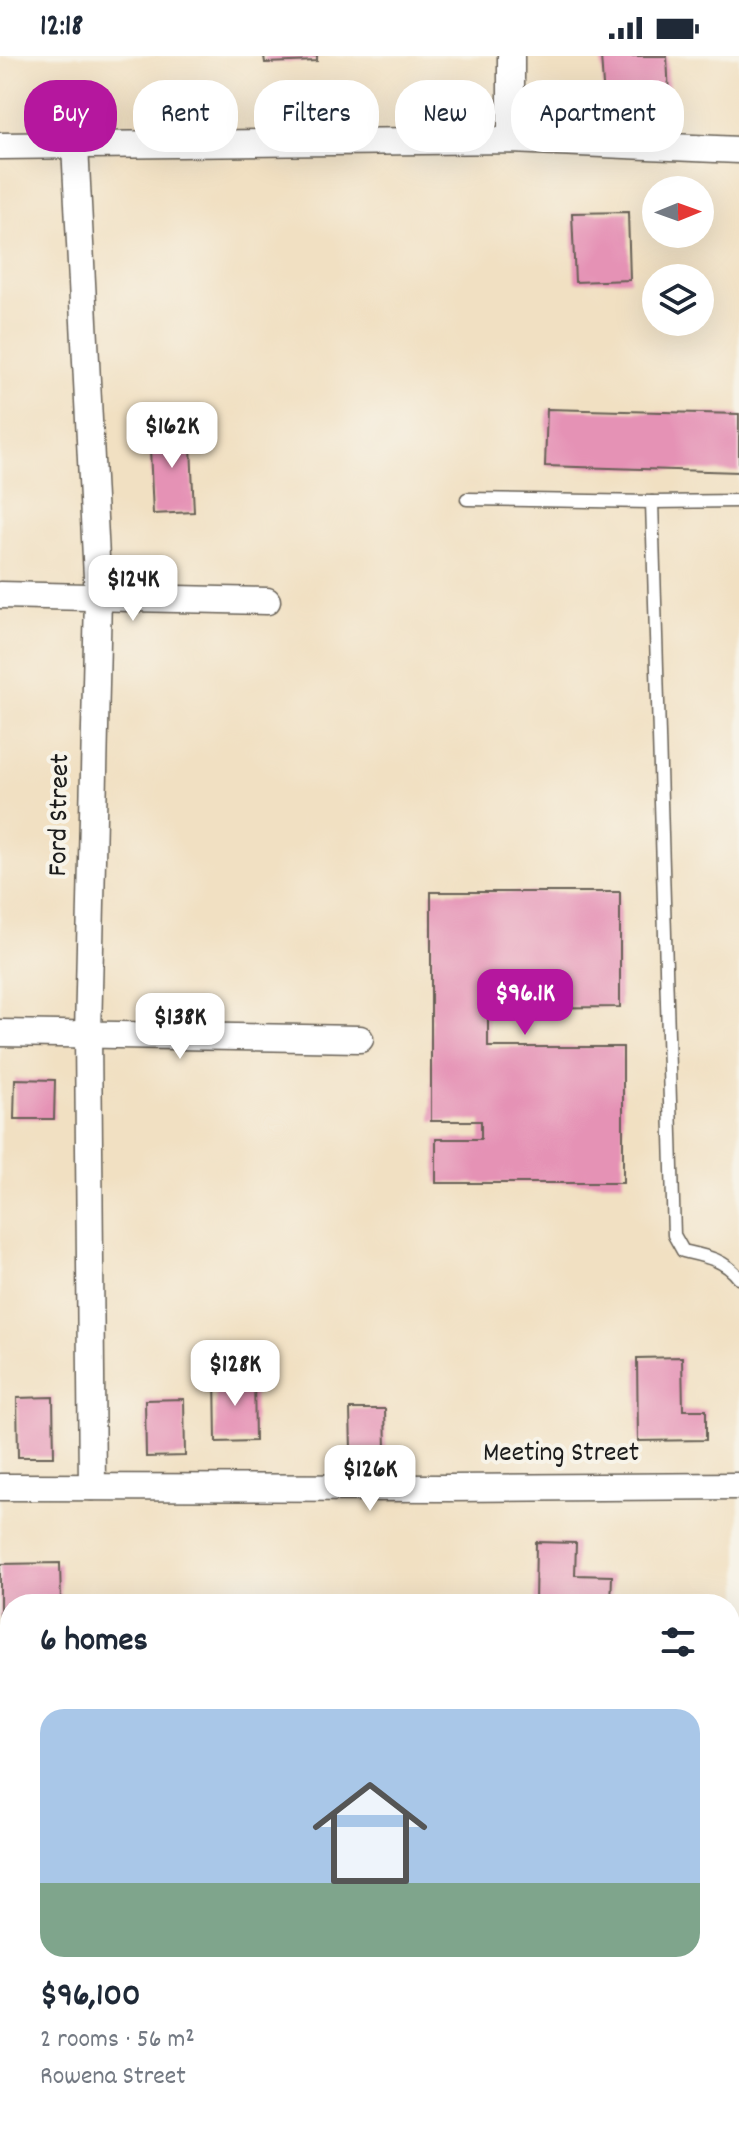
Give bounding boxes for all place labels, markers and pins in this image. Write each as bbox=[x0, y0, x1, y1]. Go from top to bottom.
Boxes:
pin: $162K bbox=[116, 402, 228, 470]
pin: $124K bbox=[77, 555, 189, 623]
pin: $96.1K bbox=[460, 969, 590, 1037]
pin: $138K bbox=[124, 993, 236, 1061]
pin: $128K bbox=[179, 1340, 291, 1408]
pin: $126K bbox=[314, 1445, 426, 1513]

